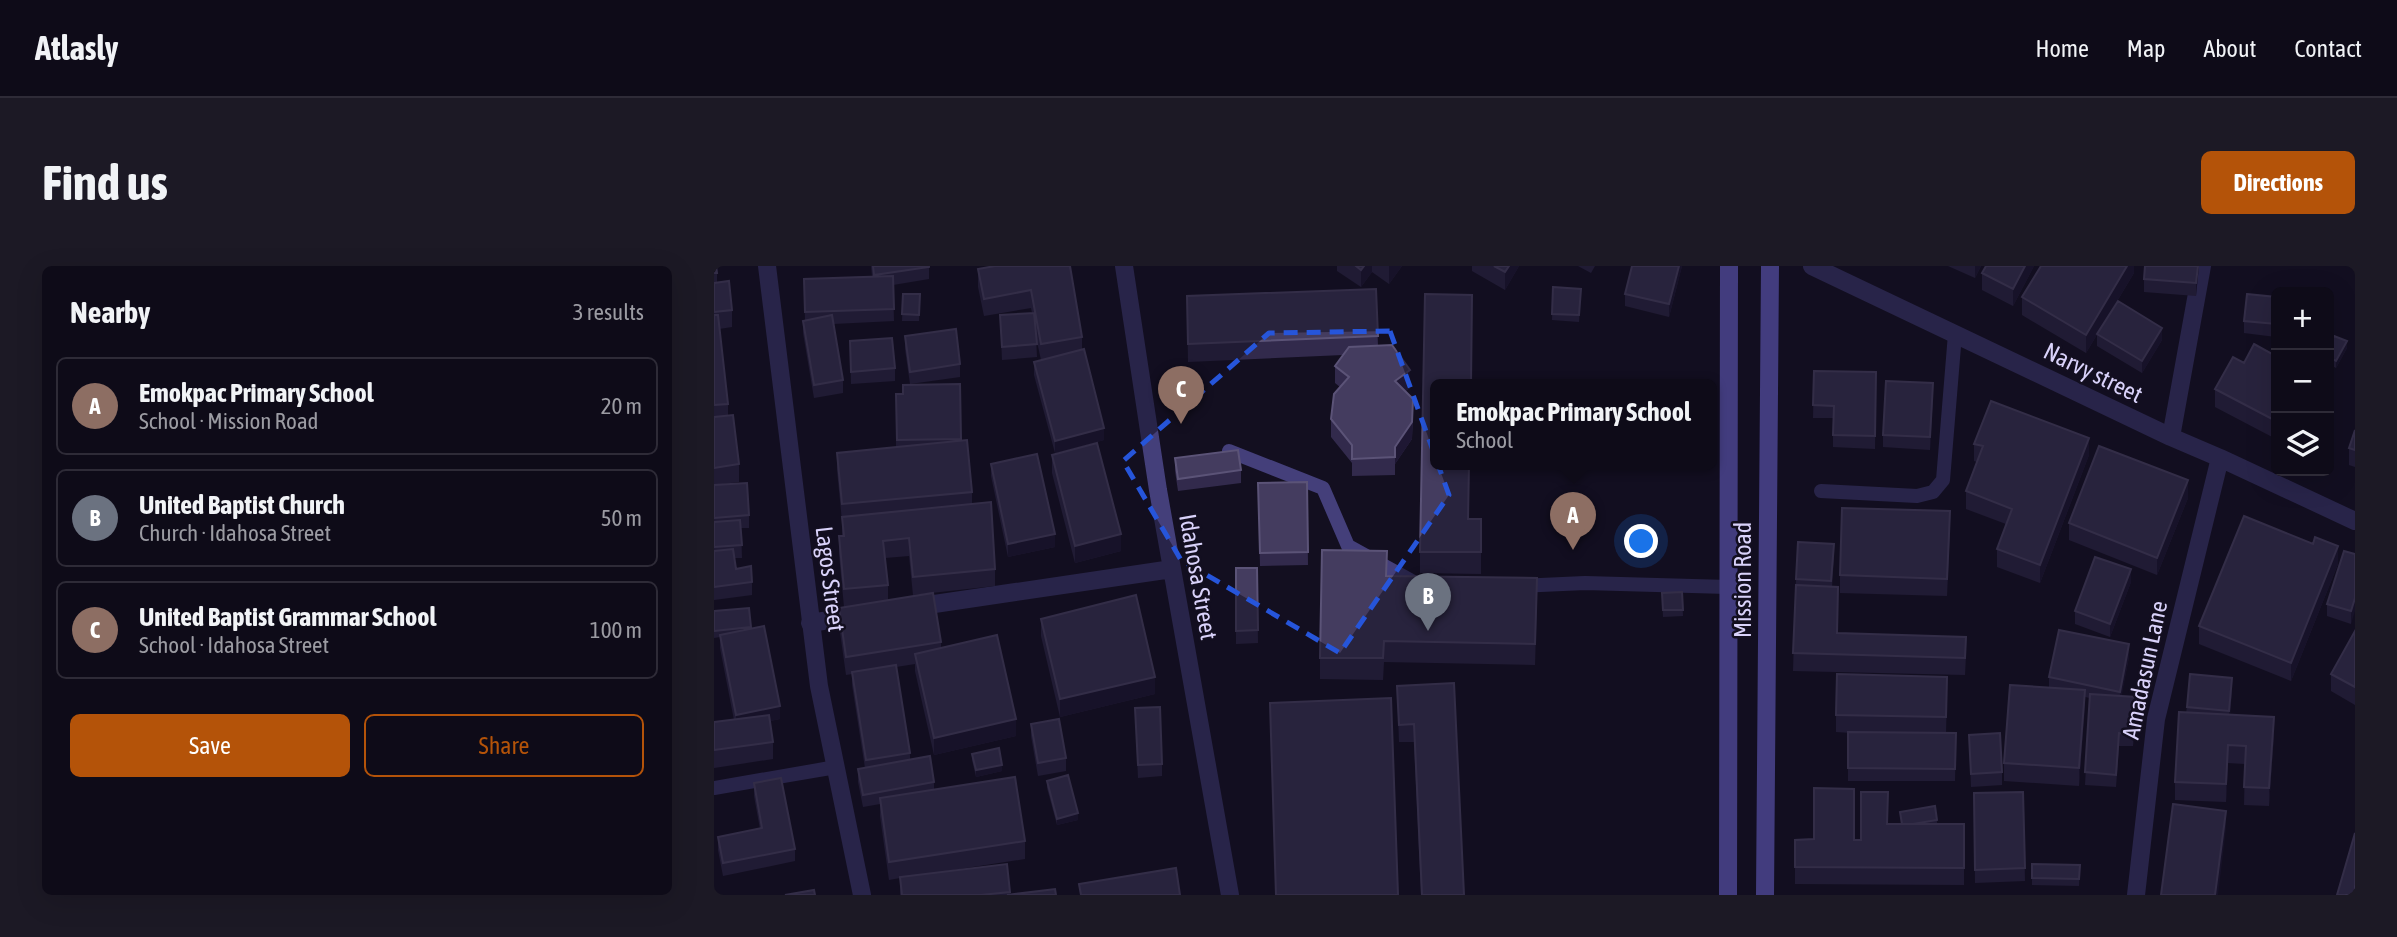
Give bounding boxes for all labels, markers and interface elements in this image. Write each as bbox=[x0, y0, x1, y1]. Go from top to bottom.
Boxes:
text: Atlasly bbox=[35, 29, 118, 67]
text: Home bbox=[2035, 35, 2089, 62]
text: Map bbox=[2127, 35, 2165, 62]
text: About bbox=[2203, 35, 2256, 62]
text: Contact bbox=[2294, 35, 2362, 62]
button: Directions bbox=[2201, 151, 2355, 214]
text: Find us bbox=[42, 154, 168, 210]
map controls bbox=[2271, 287, 2334, 476]
button: + bbox=[2271, 287, 2334, 350]
text: Nearby bbox=[70, 295, 150, 329]
text: 3 results bbox=[573, 299, 644, 325]
street label: Narvy street bbox=[2039, 337, 2147, 408]
button: − bbox=[2271, 350, 2334, 413]
pin: C bbox=[1158, 366, 1204, 424]
text: Emokpac Primary School bbox=[139, 378, 374, 408]
popup bbox=[1430, 379, 1717, 470]
text: A bbox=[89, 393, 101, 419]
text: 20 m bbox=[601, 393, 642, 419]
text: Emokpac Primary School bbox=[1456, 397, 1691, 427]
text: School · Mission Road bbox=[139, 408, 319, 434]
button: layers bbox=[2271, 413, 2334, 476]
text: School bbox=[1456, 427, 1513, 453]
text: United Baptist Church bbox=[139, 490, 345, 520]
pin: A bbox=[1550, 492, 1596, 550]
text: B bbox=[90, 505, 100, 531]
text: 50 m bbox=[601, 505, 642, 531]
street label: Idahosa Street bbox=[1174, 512, 1223, 642]
text: Church · Idahosa Street bbox=[139, 520, 331, 546]
street label: Mission Road bbox=[1729, 522, 1756, 638]
your location bbox=[1624, 524, 1658, 558]
street label: Lagos Street bbox=[811, 525, 850, 633]
pin: B bbox=[1405, 573, 1451, 631]
street label: Amadasun Lane bbox=[2117, 598, 2172, 742]
text: United Baptist Grammar School bbox=[139, 602, 436, 632]
text: C bbox=[90, 617, 100, 643]
text: 100 m bbox=[590, 617, 642, 643]
text: School · Idahosa Street bbox=[139, 632, 329, 658]
button: Save bbox=[70, 714, 350, 777]
button: Share bbox=[364, 714, 644, 777]

